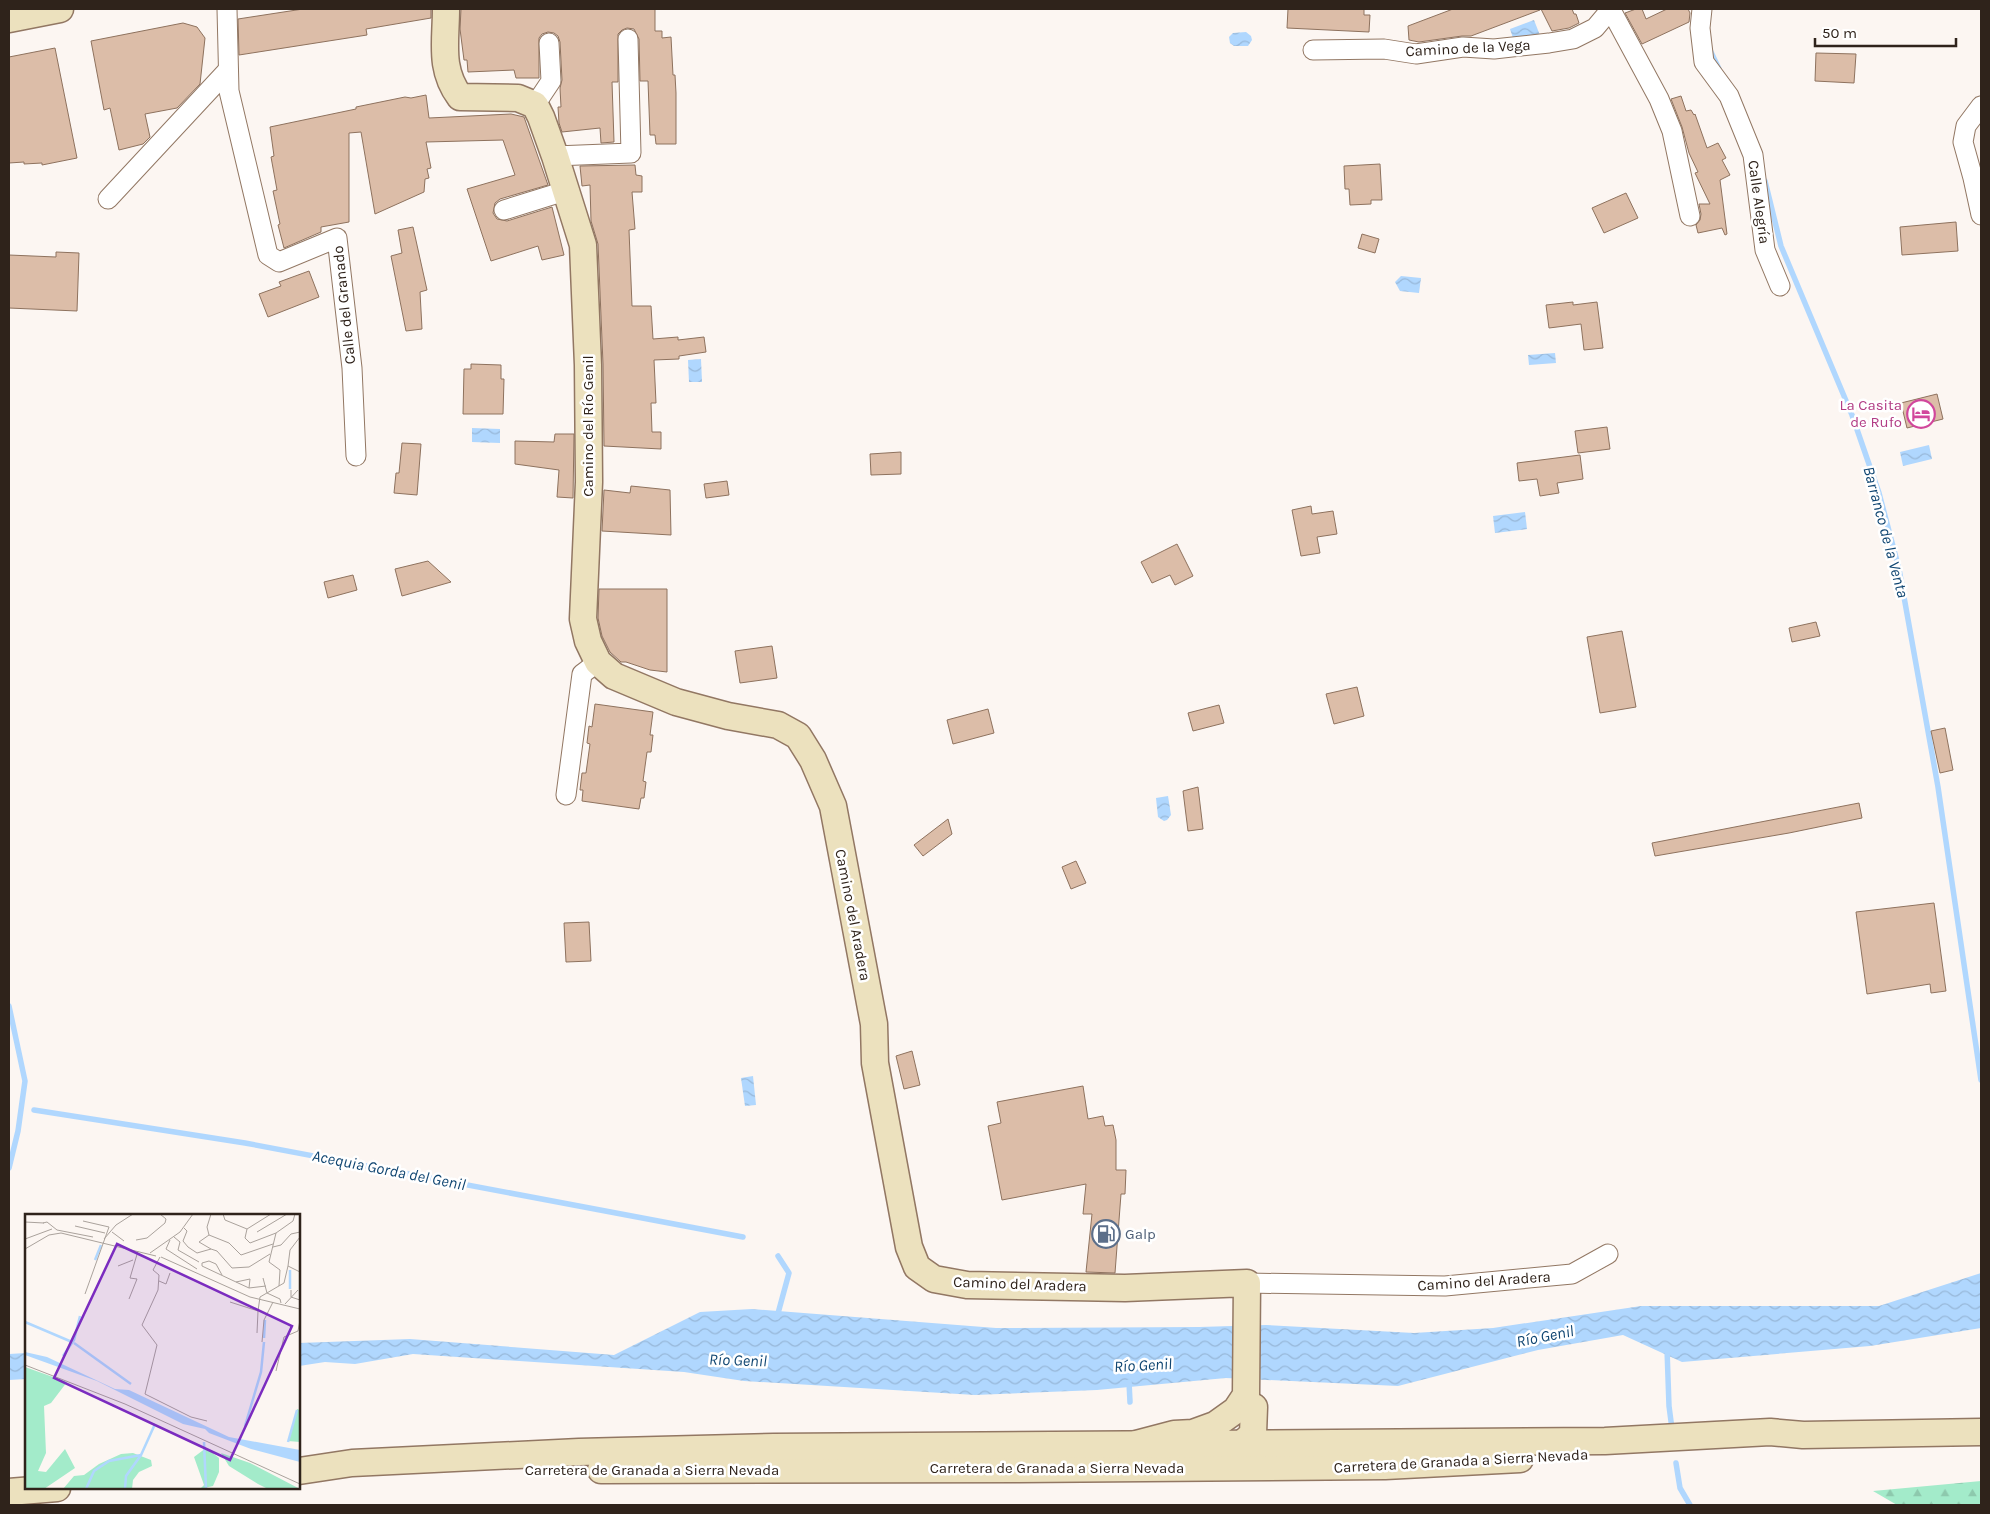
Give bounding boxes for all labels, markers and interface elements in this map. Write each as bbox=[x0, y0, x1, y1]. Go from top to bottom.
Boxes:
scale bar bbox=[1815, 15, 1956, 47]
text: 50 m bbox=[1822, 24, 1857, 42]
street label: Camino de la Vega bbox=[1405, 36, 1531, 60]
street label: Calle Alegría bbox=[1744, 159, 1774, 245]
street label: Calle del Granado bbox=[329, 245, 359, 365]
street label: Camino del Río Genil bbox=[579, 355, 597, 497]
place label: La Casita de Rufo bbox=[1839, 396, 1902, 431]
hotel icon: La Casita de Rufo bbox=[1906, 399, 1936, 429]
water label: Barranco de la Venta bbox=[1859, 464, 1913, 600]
street label: Camino del Aradera bbox=[831, 848, 875, 982]
water label: Acequia Gorda del Genil bbox=[311, 1146, 467, 1194]
inset map bbox=[25, 1214, 300, 1489]
fuel station icon: Galp bbox=[1091, 1219, 1121, 1249]
place label: Galp bbox=[1125, 1225, 1156, 1243]
street label: Camino del Aradera bbox=[1417, 1267, 1551, 1295]
street label: Camino del Aradera bbox=[953, 1273, 1087, 1295]
water label: Río Genil bbox=[1515, 1321, 1575, 1351]
water label: Río Genil bbox=[709, 1349, 767, 1371]
water label: Río Genil bbox=[1113, 1354, 1173, 1376]
street label: Carretera de Granada a Sierra Nevada bbox=[1333, 1445, 1589, 1477]
street label: Carretera de Granada a Sierra Nevada bbox=[930, 1459, 1184, 1477]
street label: Carretera de Granada a Sierra Nevada bbox=[525, 1461, 779, 1479]

